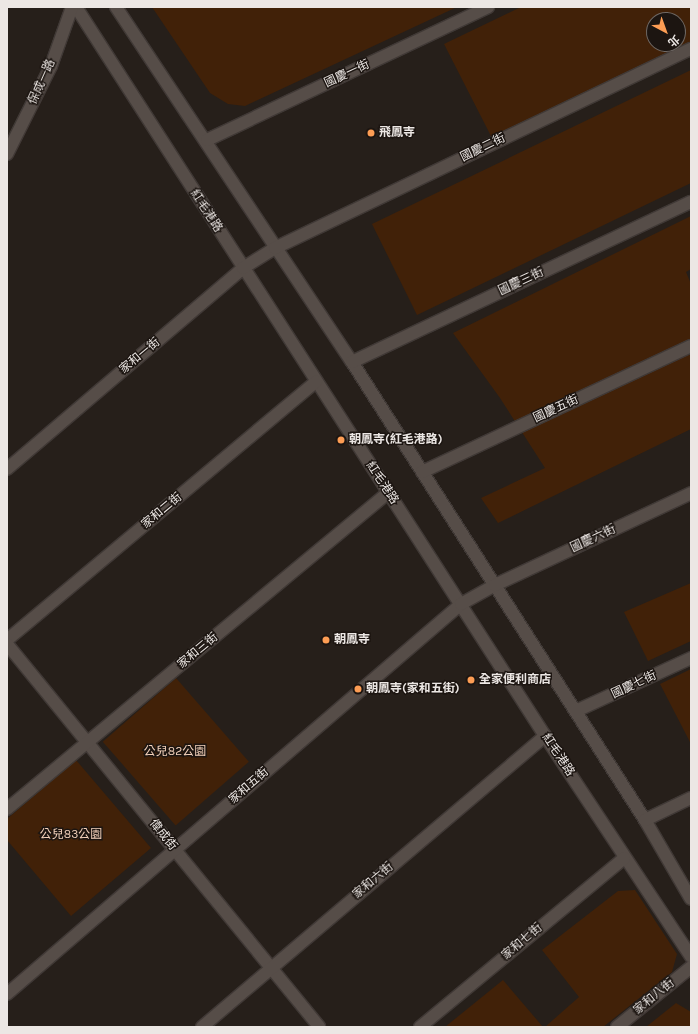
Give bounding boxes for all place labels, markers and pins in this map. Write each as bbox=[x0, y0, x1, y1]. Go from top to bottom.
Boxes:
place label: 飛鳳寺 bbox=[379, 126, 415, 140]
marker: 飛鳳寺 bbox=[366, 128, 376, 138]
place label: 朝鳳寺(紅毛港路) bbox=[349, 433, 443, 447]
marker: 朝鳳寺(紅毛港路) bbox=[336, 435, 346, 445]
place label: 朝鳳寺 bbox=[334, 633, 370, 647]
marker: 朝鳳寺 bbox=[321, 635, 331, 645]
place label: 全家便利商店 bbox=[479, 673, 551, 687]
marker: 全家便利商店 bbox=[466, 675, 476, 685]
place label: 朝鳳寺(家和五街) bbox=[366, 682, 460, 696]
marker: 朝鳳寺(家和五街) bbox=[353, 684, 363, 694]

